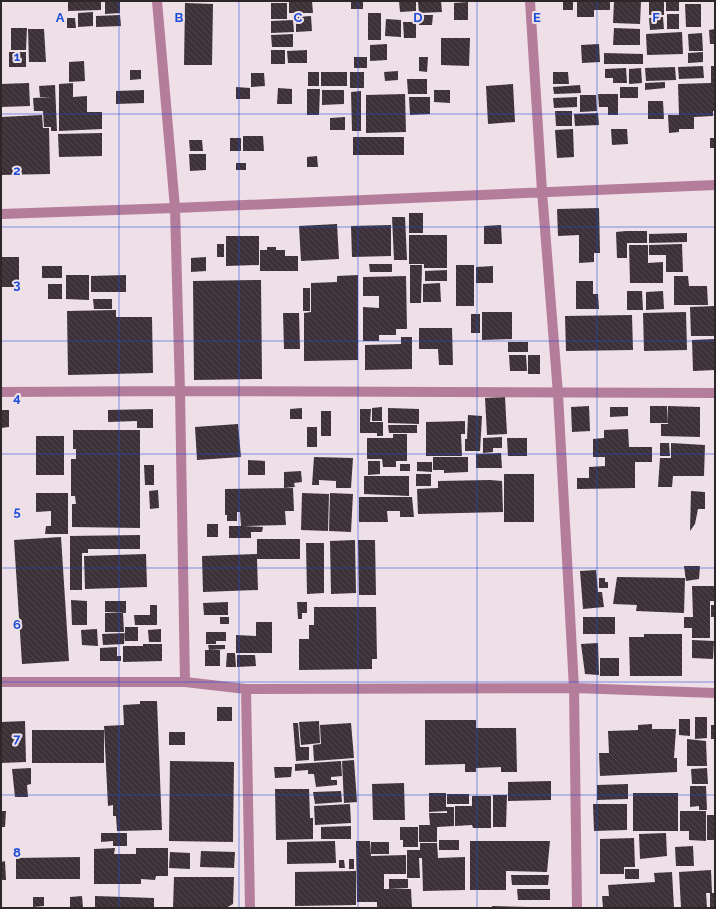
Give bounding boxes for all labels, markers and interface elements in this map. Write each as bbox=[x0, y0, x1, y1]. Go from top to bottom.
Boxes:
text: A bbox=[56, 10, 65, 25]
text: B bbox=[175, 10, 184, 25]
text: C bbox=[294, 10, 303, 25]
text: D bbox=[413, 10, 423, 25]
text: E bbox=[533, 10, 541, 25]
text: F bbox=[652, 10, 660, 25]
text: 1 bbox=[14, 49, 21, 64]
text: 2 bbox=[13, 163, 21, 178]
text: 3 bbox=[13, 277, 21, 292]
text: 4 bbox=[13, 390, 21, 405]
text: 5 bbox=[13, 504, 21, 519]
text: 6 bbox=[13, 617, 21, 632]
text: 7 bbox=[13, 731, 21, 746]
text: 8 bbox=[13, 845, 21, 860]

